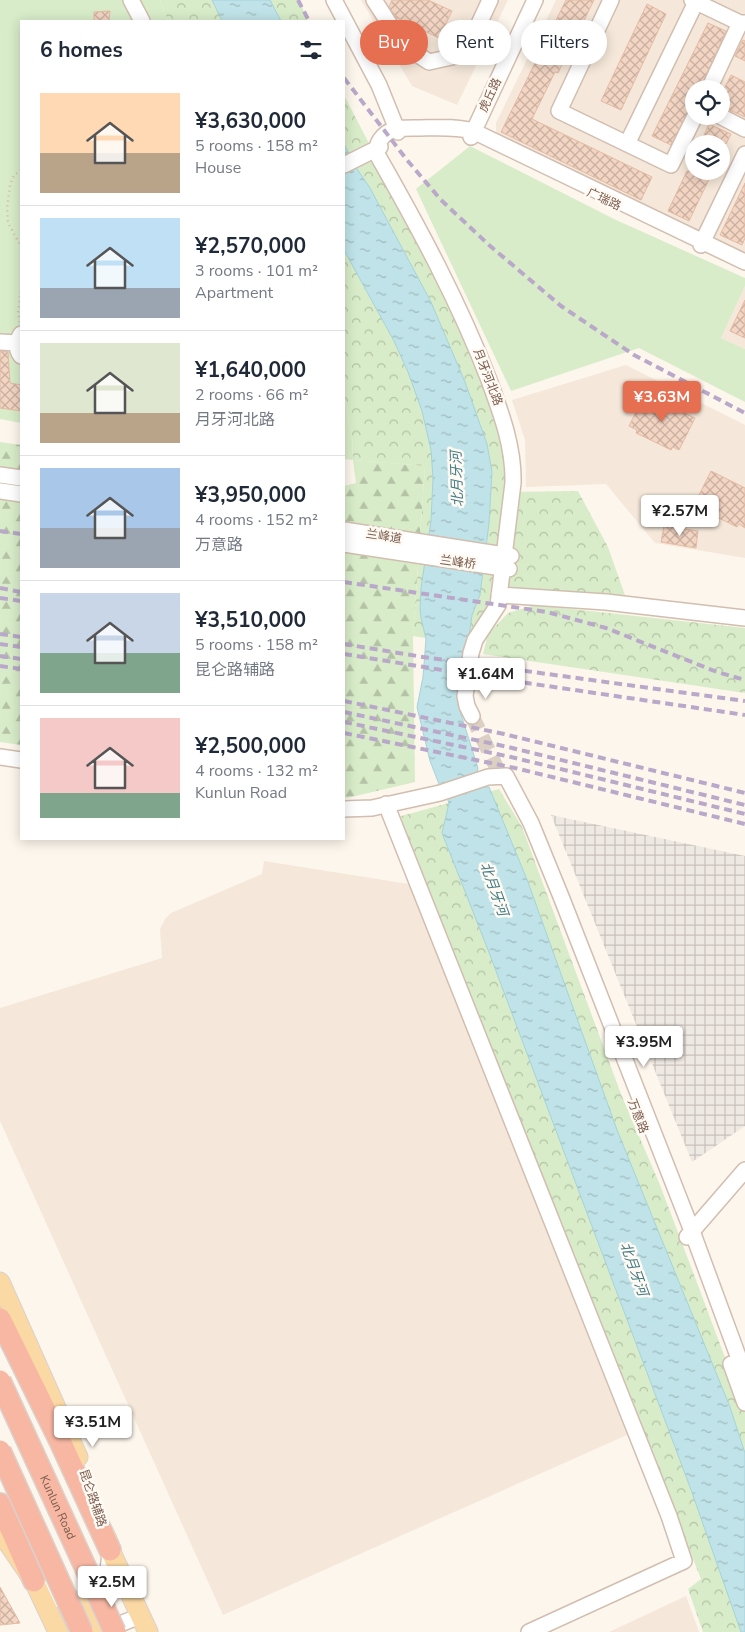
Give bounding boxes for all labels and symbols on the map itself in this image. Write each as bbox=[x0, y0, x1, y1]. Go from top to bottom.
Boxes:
street label: 虎丘路 bbox=[475, 75, 505, 115]
street label: 广瑞路 bbox=[584, 184, 624, 214]
street label: 月牙河北路 bbox=[470, 346, 506, 408]
pin: ¥3.63M bbox=[621, 380, 703, 423]
water label: 北月牙河 bbox=[446, 448, 467, 507]
pin: ¥2.57M bbox=[639, 494, 721, 537]
street label: 兰峰道 bbox=[365, 525, 403, 547]
street label: 兰峰桥 bbox=[439, 552, 477, 572]
pin: ¥1.64M bbox=[445, 658, 527, 700]
water label: 北月牙河 bbox=[475, 859, 514, 921]
pin: ¥3.95M bbox=[603, 1026, 685, 1068]
street label: 万意路 bbox=[624, 1096, 652, 1136]
water label: 北月牙河 bbox=[615, 1239, 654, 1301]
pin: ¥3.51M bbox=[52, 1406, 134, 1448]
street label: 昆仑路辅路 bbox=[76, 1467, 110, 1529]
street label: Kunlun Road bbox=[36, 1473, 80, 1542]
pin: ¥2.5M bbox=[77, 1566, 147, 1608]

